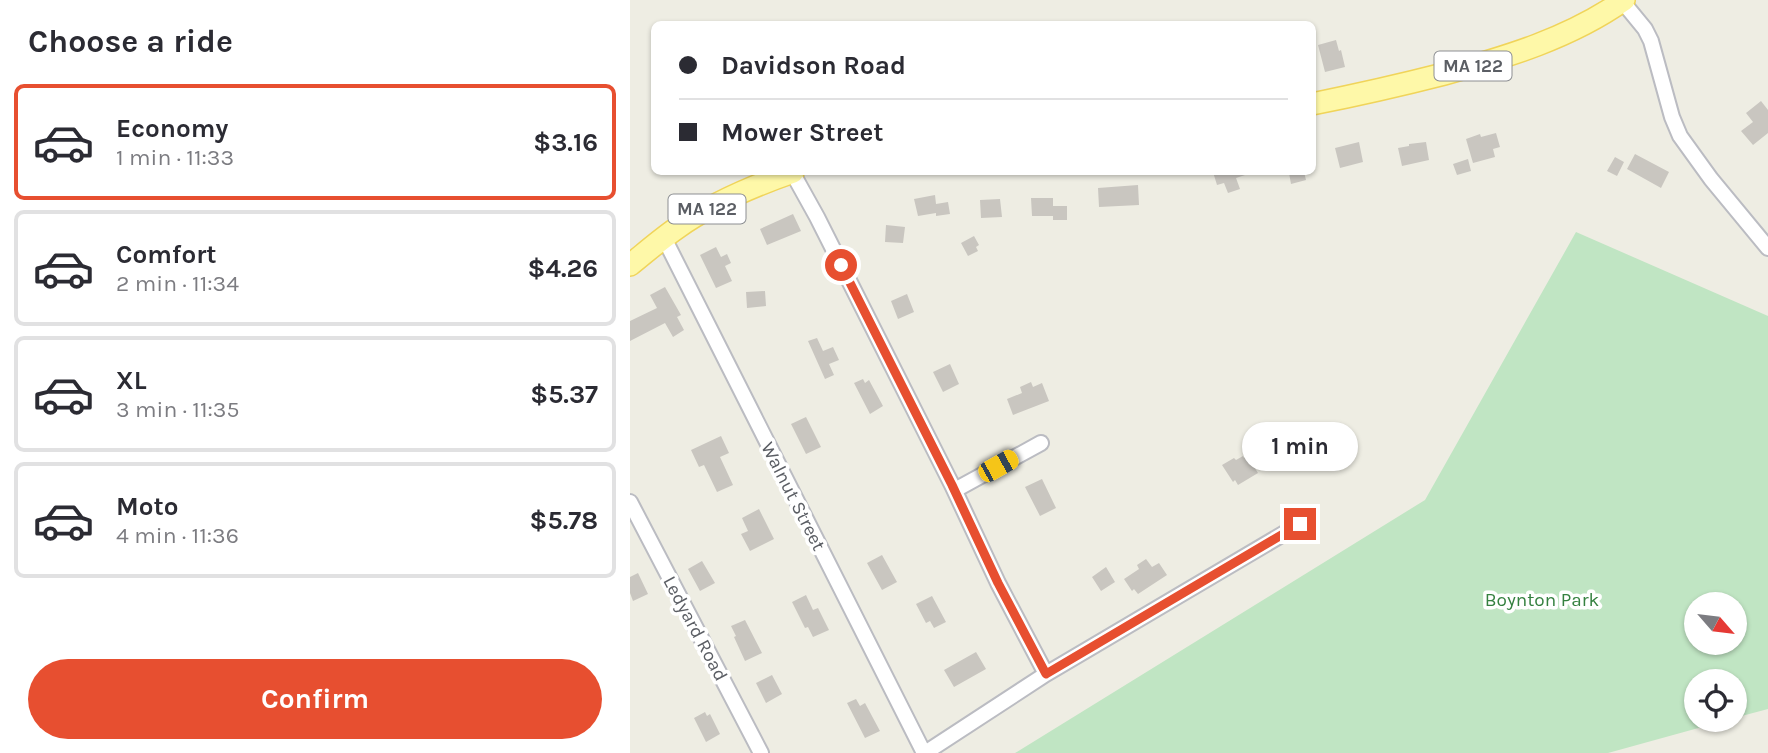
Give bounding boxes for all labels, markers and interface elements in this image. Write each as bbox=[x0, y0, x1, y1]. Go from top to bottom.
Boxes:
text: Choose a ride bbox=[28, 23, 233, 60]
text: Davidson Road bbox=[721, 50, 906, 81]
road number: MA 122 bbox=[1434, 52, 1512, 80]
icon: car bbox=[32, 111, 95, 174]
text: Economy bbox=[116, 113, 228, 144]
text: Mower Street bbox=[721, 117, 884, 148]
text: $3.16 bbox=[533, 127, 598, 158]
text: 1 min · 11:33 bbox=[116, 144, 234, 171]
road number: MA 122 bbox=[668, 194, 746, 224]
icon: car bbox=[32, 237, 95, 300]
text: Comfort bbox=[116, 239, 217, 270]
route start bbox=[825, 249, 857, 281]
text: $4.26 bbox=[528, 253, 598, 284]
text: 2 min · 11:34 bbox=[116, 270, 239, 297]
icon: car bbox=[32, 363, 95, 426]
text: XL bbox=[116, 365, 147, 396]
text: $5.37 bbox=[530, 379, 598, 410]
text: 3 min · 11:35 bbox=[116, 396, 239, 423]
callout: 1 min bbox=[1242, 422, 1358, 472]
text: 1 min bbox=[1271, 433, 1329, 460]
street label: Walnut Street bbox=[756, 438, 830, 554]
car bbox=[975, 447, 1022, 485]
icon: car bbox=[32, 489, 95, 552]
text: Moto bbox=[116, 491, 178, 522]
text: $5.78 bbox=[530, 505, 598, 536]
route end bbox=[1284, 508, 1316, 540]
text: 4 min · 11:36 bbox=[116, 522, 239, 549]
street label: Ledyard Road bbox=[658, 572, 732, 685]
park label: Boynton Park bbox=[1485, 589, 1600, 611]
north arrow bbox=[1684, 592, 1746, 654]
map controls bbox=[1684, 592, 1747, 732]
button: Confirm bbox=[28, 659, 602, 739]
button: locate bbox=[1684, 669, 1747, 732]

